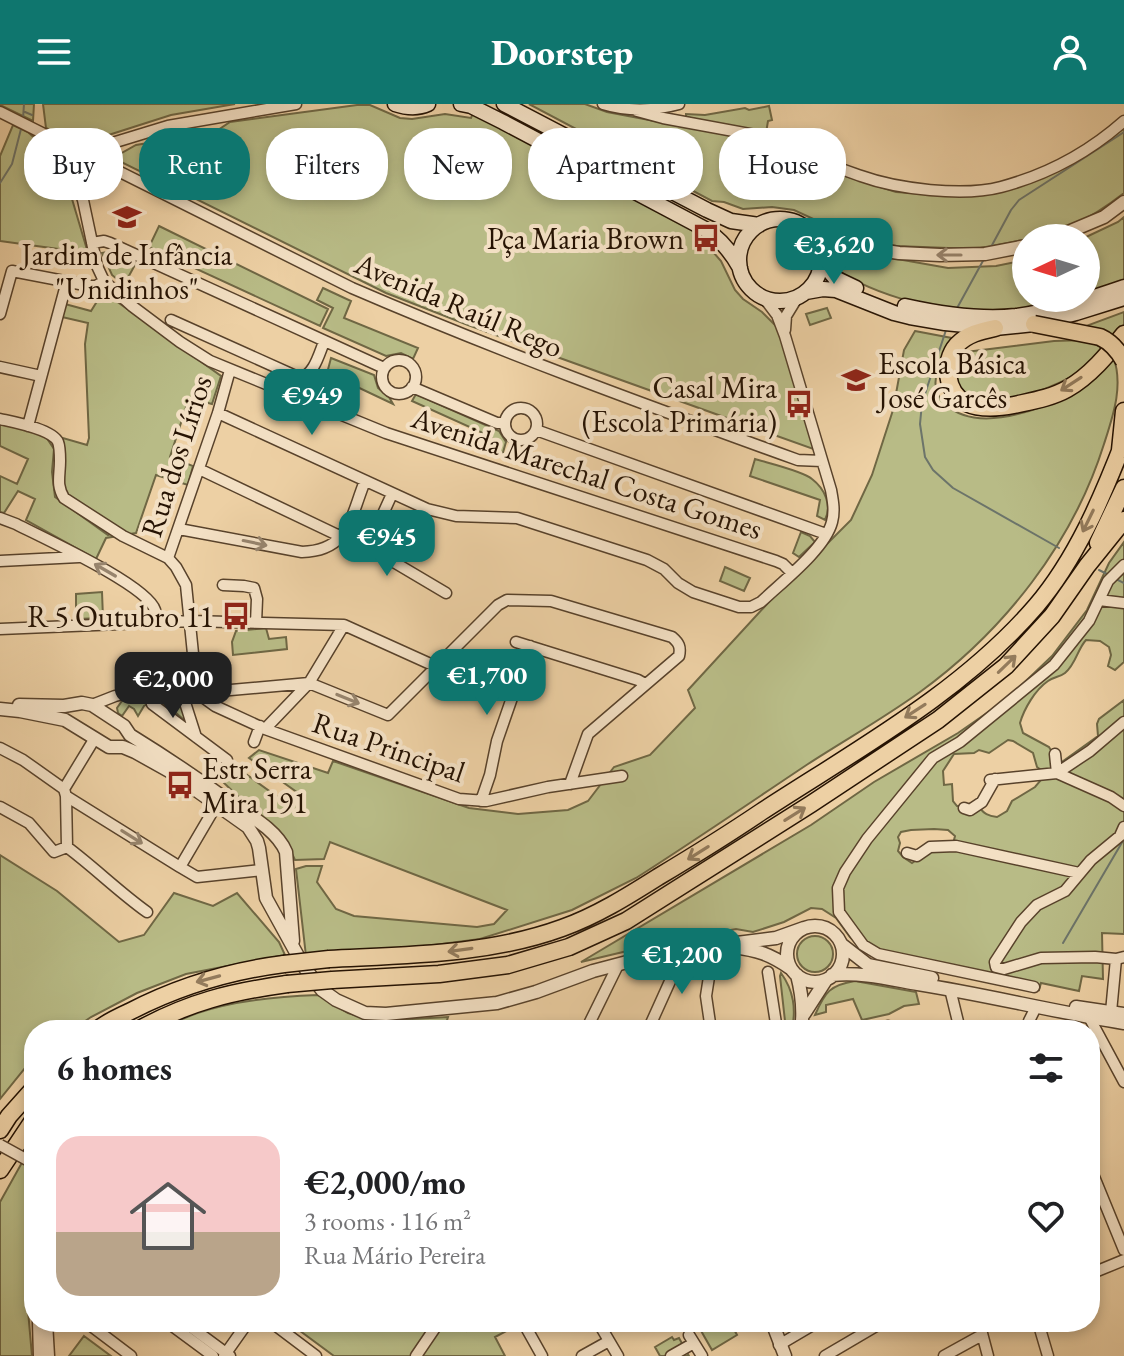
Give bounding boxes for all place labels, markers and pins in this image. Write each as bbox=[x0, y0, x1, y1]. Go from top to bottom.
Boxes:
school or university icon: Jardim de Infância "Unidinhos" bbox=[112, 202, 142, 232]
pin: €3,620 bbox=[769, 218, 899, 286]
place label: Pça Maria Brown bbox=[487, 219, 684, 258]
bus stop icon: Pça Maria Brown bbox=[691, 223, 721, 253]
place label: Jardim de Infância "Unidinhos" bbox=[18, 235, 233, 308]
place label: Escola Básica José Garcês bbox=[875, 344, 1026, 417]
school or university icon: Escola Básica José Garcês bbox=[841, 365, 871, 395]
place label: Casal Mira (Escola Primária) bbox=[582, 368, 777, 441]
pin: €949 bbox=[265, 369, 359, 437]
bus stop icon: Casal Mira (Escola Primária) bbox=[784, 389, 814, 419]
pin: €945 bbox=[340, 510, 434, 578]
place label: R 5 Outubro 11 bbox=[27, 597, 214, 636]
bus stop icon: R 5 Outubro 11 bbox=[221, 601, 251, 631]
pin: €1,700 bbox=[422, 649, 552, 717]
pin: €2,000 bbox=[108, 652, 238, 720]
place label: Estr Serra Mira 191 bbox=[202, 749, 312, 822]
bus stop icon: Estr Serra Mira 191 bbox=[165, 770, 195, 800]
pin: €1,200 bbox=[617, 928, 747, 996]

